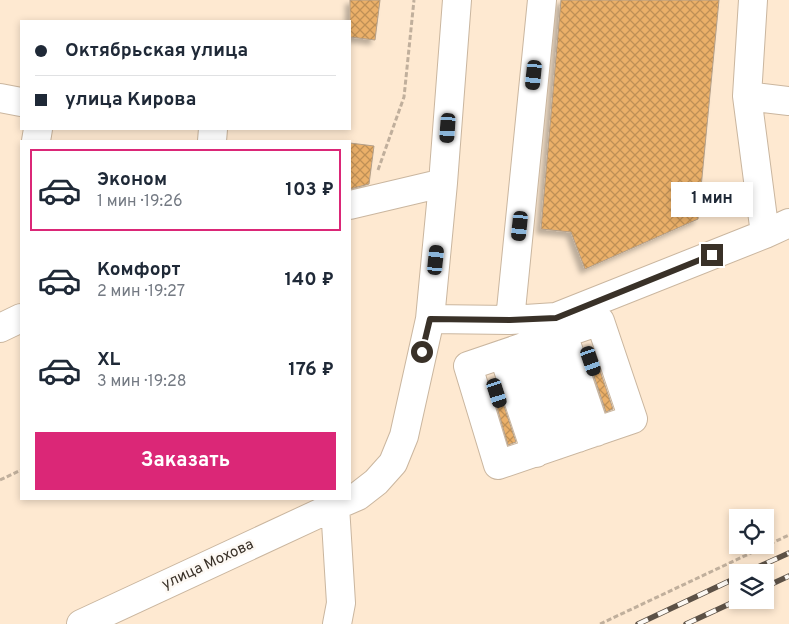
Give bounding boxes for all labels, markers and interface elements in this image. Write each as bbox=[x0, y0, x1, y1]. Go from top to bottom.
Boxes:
text: Октябрьская улица bbox=[65, 39, 248, 63]
car bbox=[524, 59, 543, 91]
text: улица Кирова bbox=[65, 88, 196, 112]
car bbox=[439, 113, 456, 143]
icon: car bbox=[37, 168, 82, 213]
text: Эконом bbox=[97, 168, 167, 192]
text: 103 ₽ bbox=[285, 178, 334, 202]
callout: 1 мин bbox=[671, 182, 753, 218]
text: 1 мин bbox=[691, 189, 733, 209]
text: 1 мин · 19:26 bbox=[97, 192, 183, 212]
car bbox=[510, 210, 529, 242]
car bbox=[426, 244, 445, 276]
route end bbox=[701, 244, 723, 266]
icon: car bbox=[37, 258, 82, 303]
text: Комфорт bbox=[97, 258, 180, 282]
text: 140 ₽ bbox=[284, 268, 334, 292]
text: 2 мин · 19:27 bbox=[97, 282, 185, 302]
route start bbox=[411, 341, 433, 363]
car bbox=[579, 344, 602, 378]
icon: car bbox=[37, 348, 82, 393]
text: XL bbox=[97, 348, 120, 372]
text: 176 ₽ bbox=[288, 358, 334, 382]
text: 3 мин · 19:28 bbox=[97, 372, 186, 392]
car bbox=[485, 376, 508, 410]
button: Заказать bbox=[35, 432, 336, 490]
map controls bbox=[729, 509, 774, 609]
button: locate bbox=[729, 509, 774, 554]
street label: улица Мохова bbox=[159, 535, 257, 595]
button: layers bbox=[729, 564, 774, 609]

